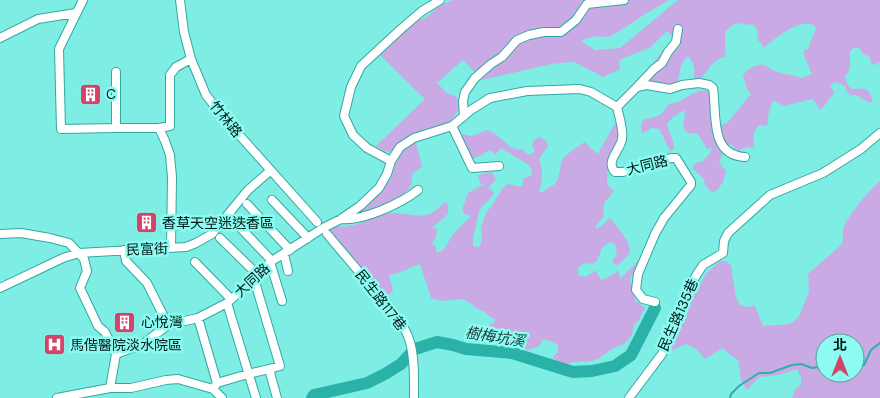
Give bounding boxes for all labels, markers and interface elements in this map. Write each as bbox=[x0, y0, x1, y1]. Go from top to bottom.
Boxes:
building icon: C bbox=[78, 82, 102, 106]
place label: C bbox=[106, 85, 116, 103]
street label: 竹林路 bbox=[206, 97, 246, 141]
street label: 大同路 bbox=[624, 151, 670, 179]
building icon: 香草天空迷迭香區 bbox=[134, 211, 158, 235]
place label: 香草天空迷迭香區 bbox=[162, 214, 274, 232]
street label: 民富街 bbox=[126, 239, 168, 259]
street label: 大同路 bbox=[231, 259, 273, 301]
street label: 民生路117巷 bbox=[352, 266, 410, 334]
street label: 民生路135巷 bbox=[654, 276, 702, 354]
building icon: 心悅灣 bbox=[113, 310, 137, 334]
place label: 心悅灣 bbox=[141, 313, 183, 331]
water label: 樹梅坑溪 bbox=[464, 322, 528, 352]
hospital icon: 馬偕醫院淡水院區 bbox=[42, 333, 66, 357]
north arrow bbox=[815, 333, 865, 383]
place label: 馬偕醫院淡水院區 bbox=[70, 336, 182, 354]
text: 北 bbox=[833, 336, 847, 354]

